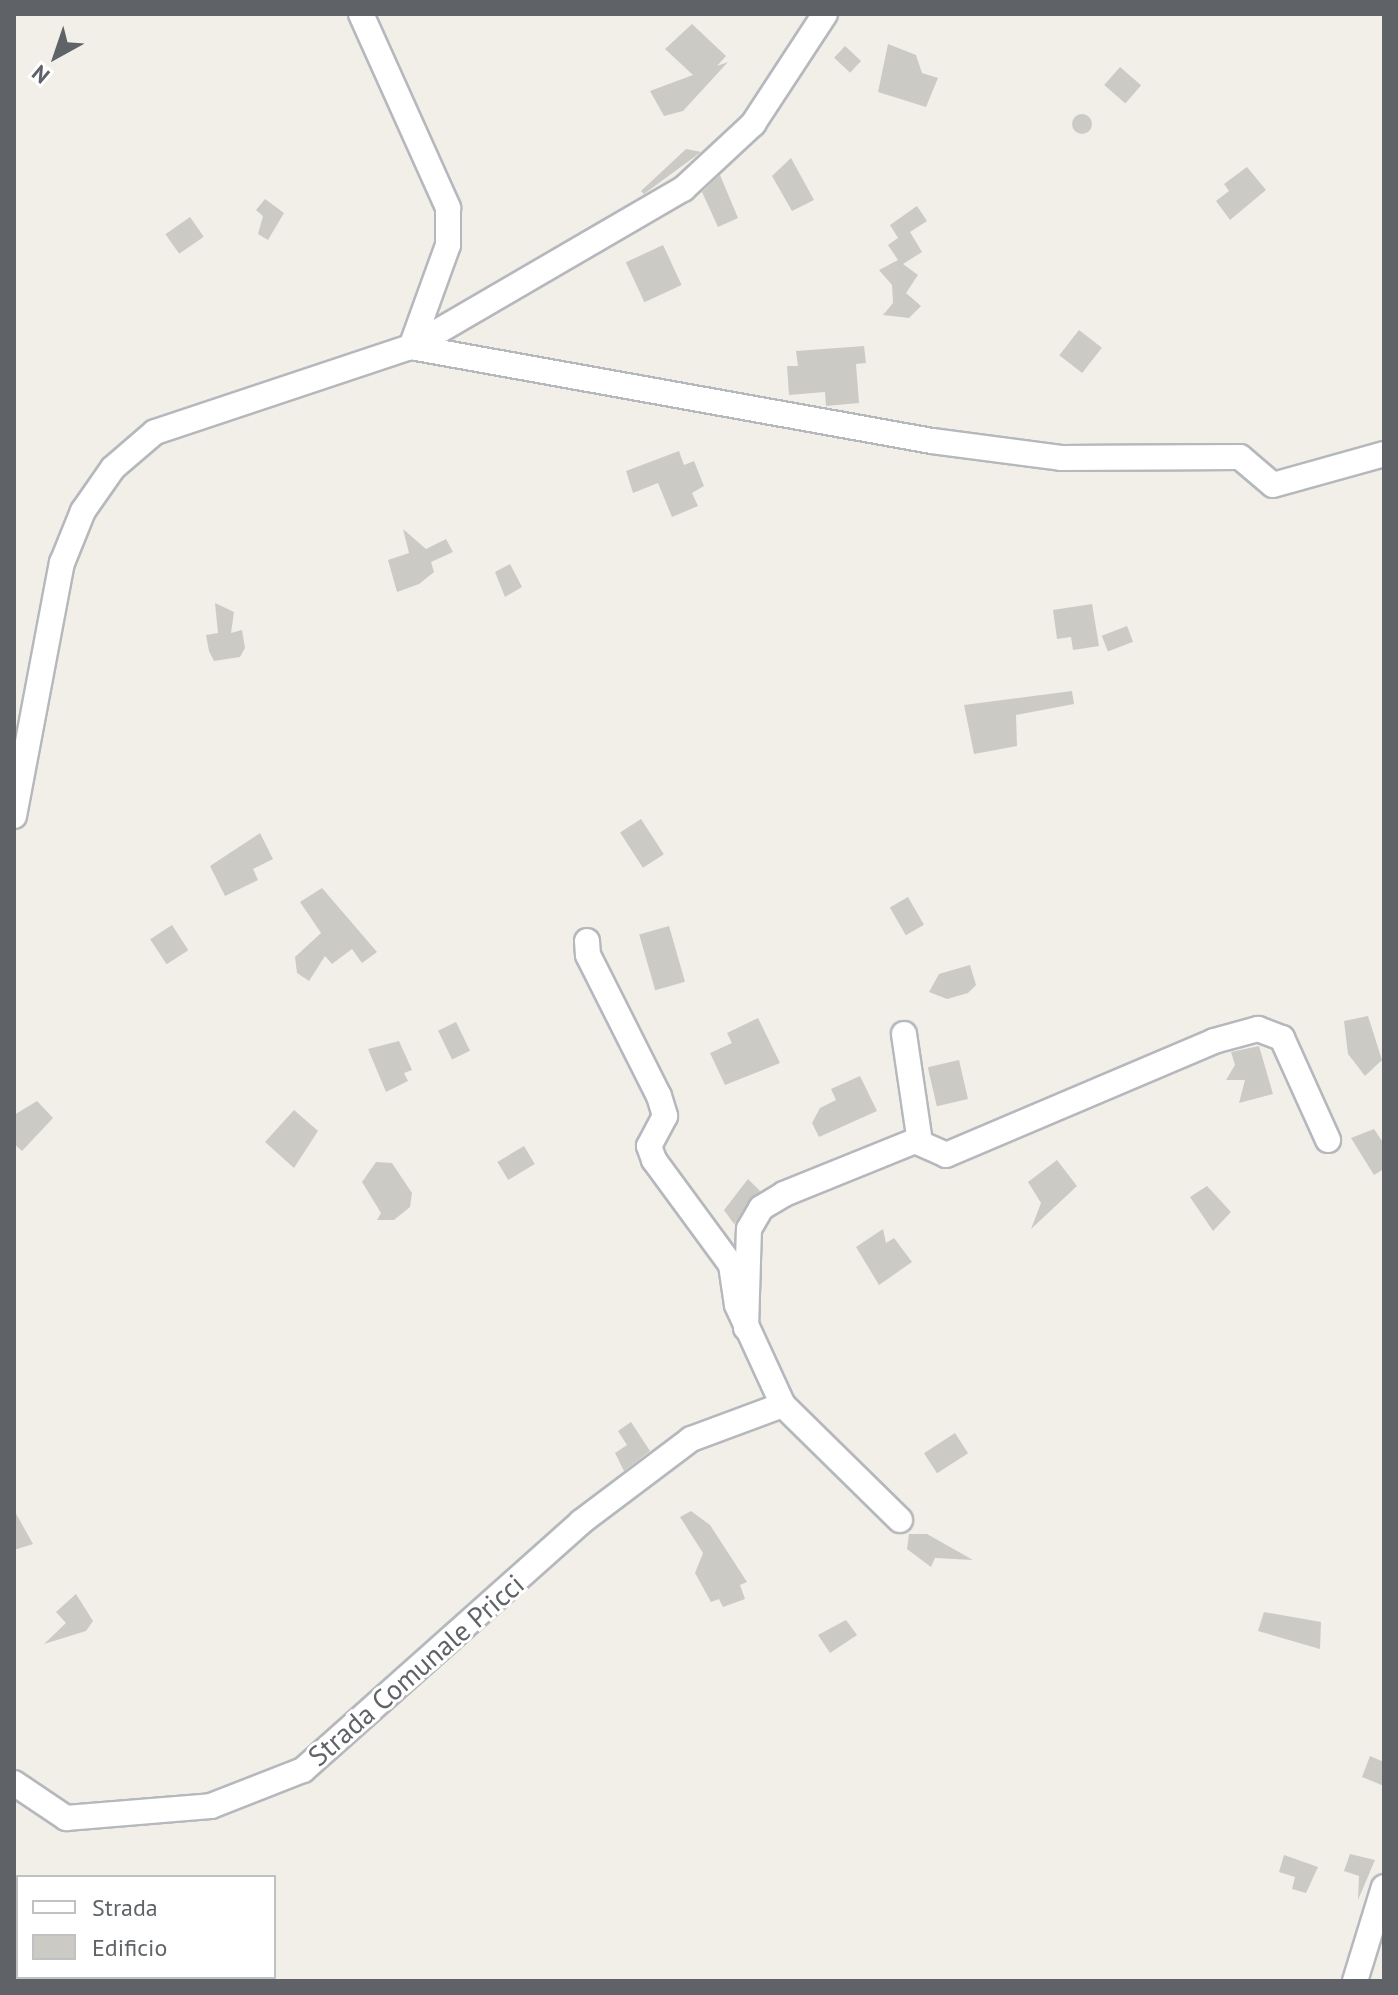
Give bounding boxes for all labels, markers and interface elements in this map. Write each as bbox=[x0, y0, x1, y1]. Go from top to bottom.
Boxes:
north arrow bbox=[16, 16, 96, 96]
text: N bbox=[26, 59, 55, 90]
street label: Strada Comunale Pricci bbox=[301, 1567, 531, 1773]
legend bbox=[16, 1875, 276, 1979]
text: Strada bbox=[92, 1892, 158, 1923]
text: Edificio bbox=[92, 1932, 167, 1963]

